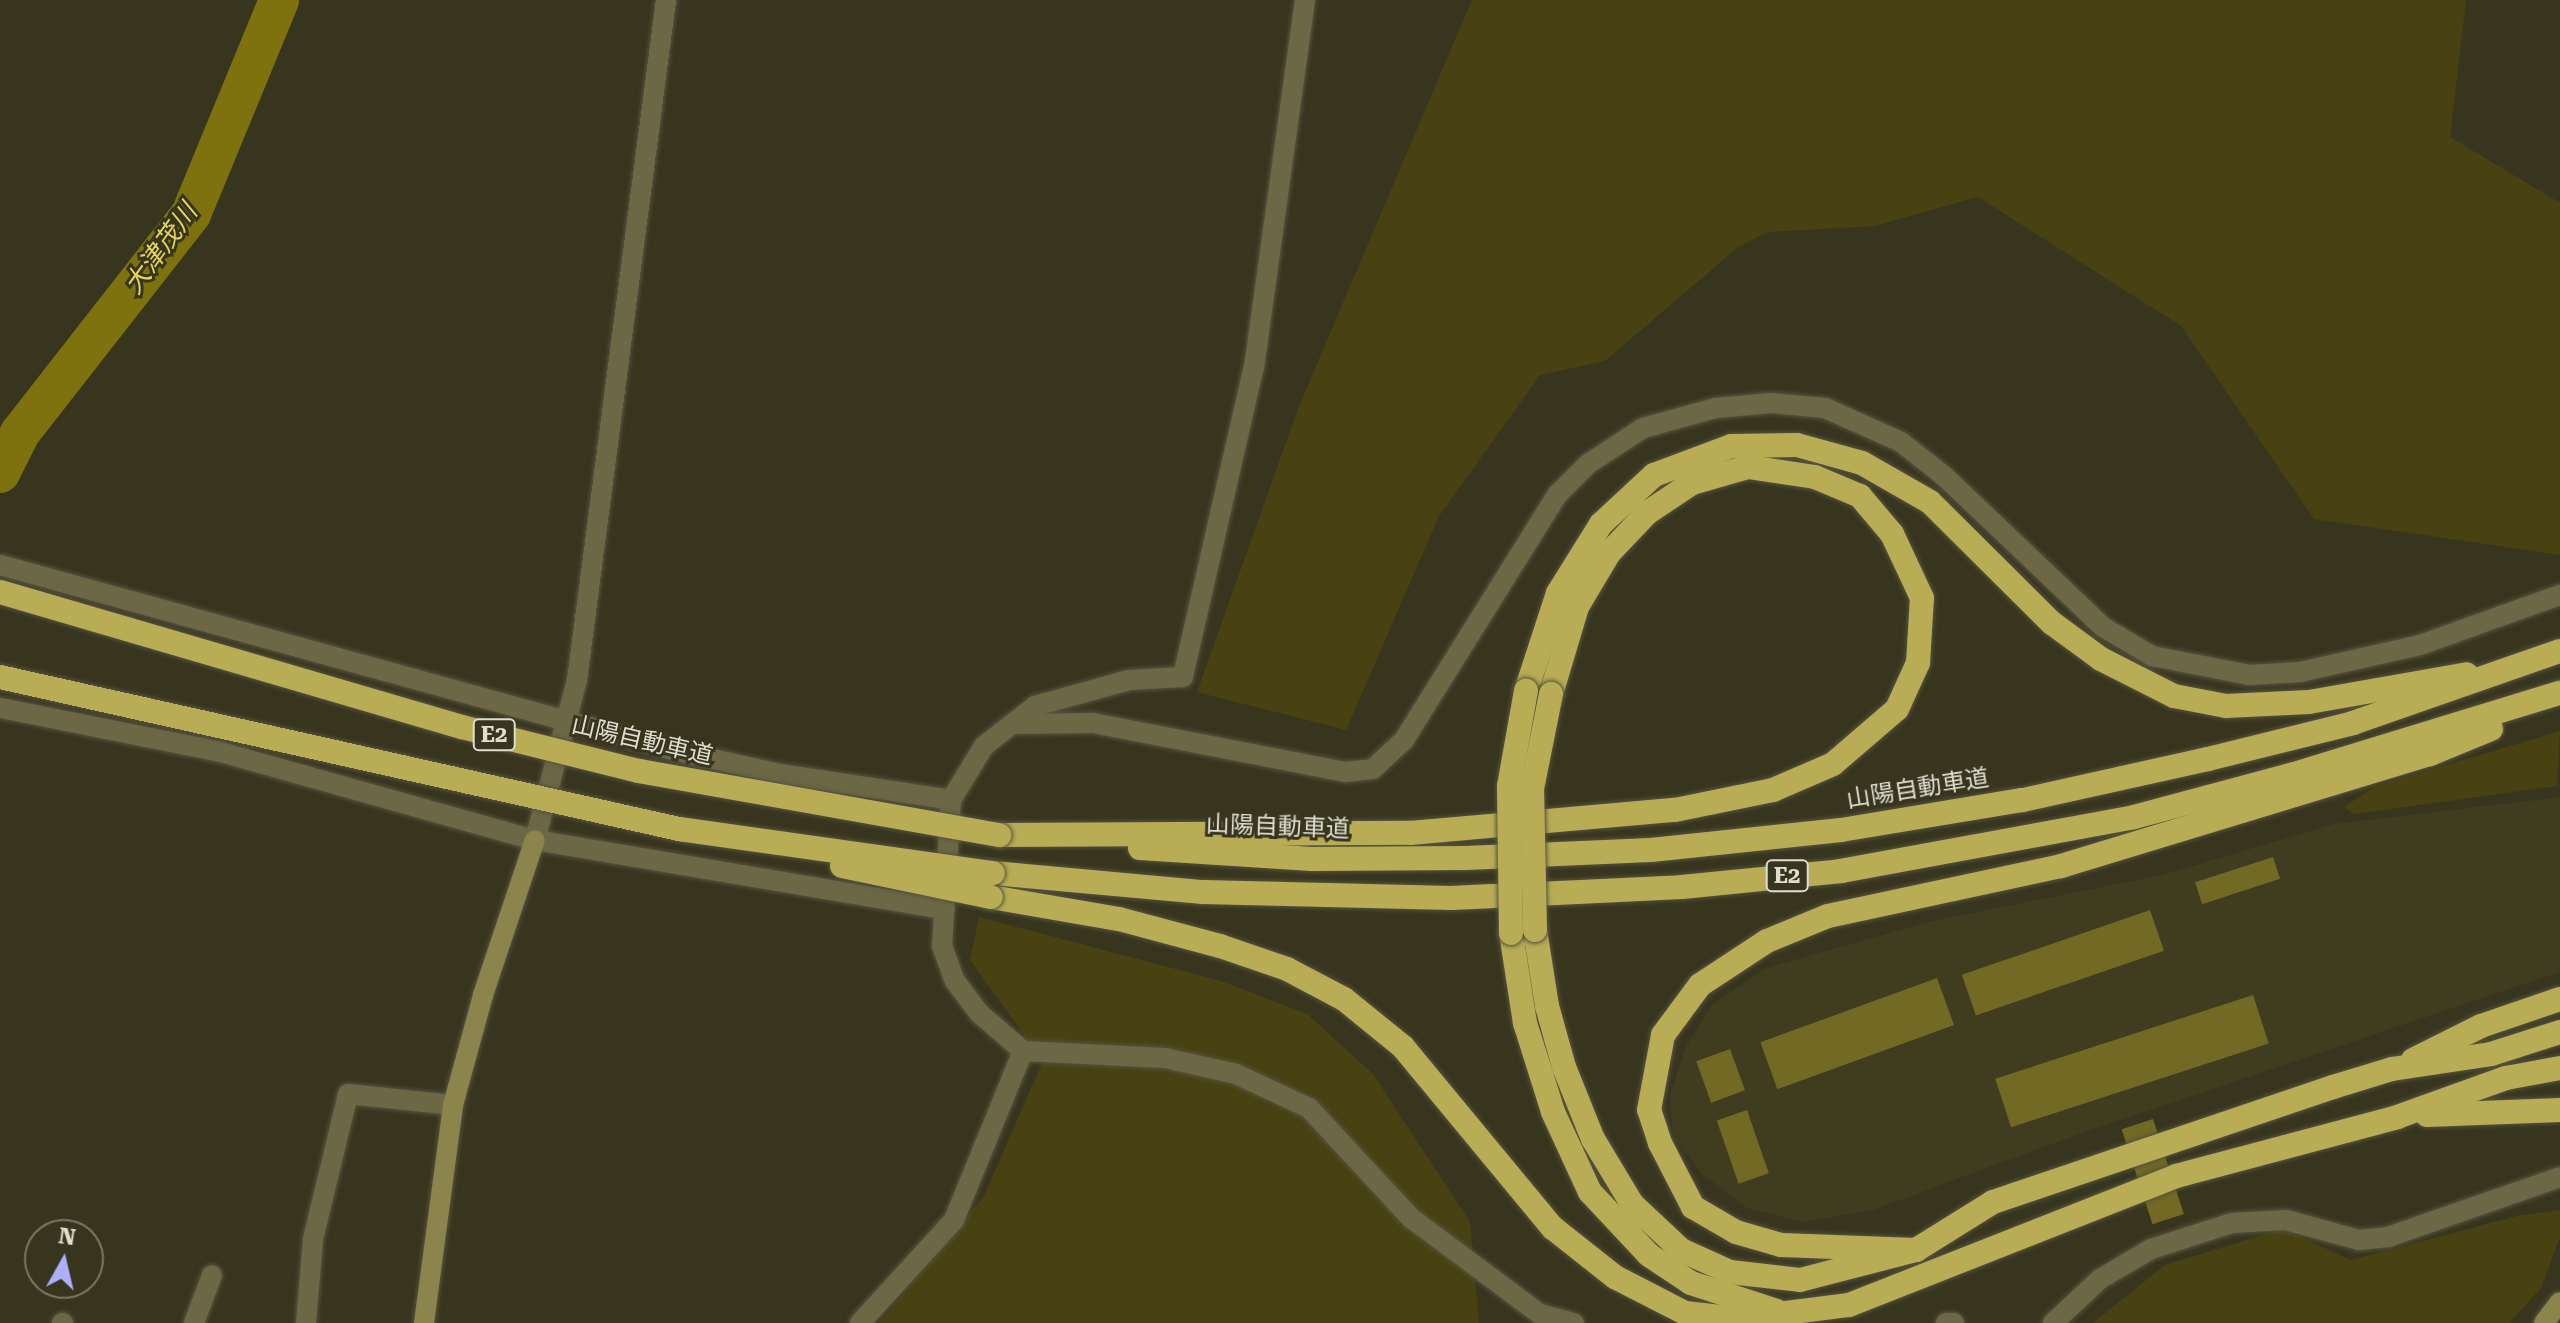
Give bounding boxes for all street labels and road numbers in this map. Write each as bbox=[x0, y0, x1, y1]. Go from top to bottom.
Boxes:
street label: 山陽自動車道 bbox=[569, 711, 715, 771]
road number: E2 bbox=[472, 717, 516, 753]
street label: 山陽自動車道 bbox=[1845, 764, 1991, 814]
street label: 山陽自動車道 bbox=[1206, 810, 1350, 844]
road number: E2 bbox=[1765, 858, 1809, 894]

